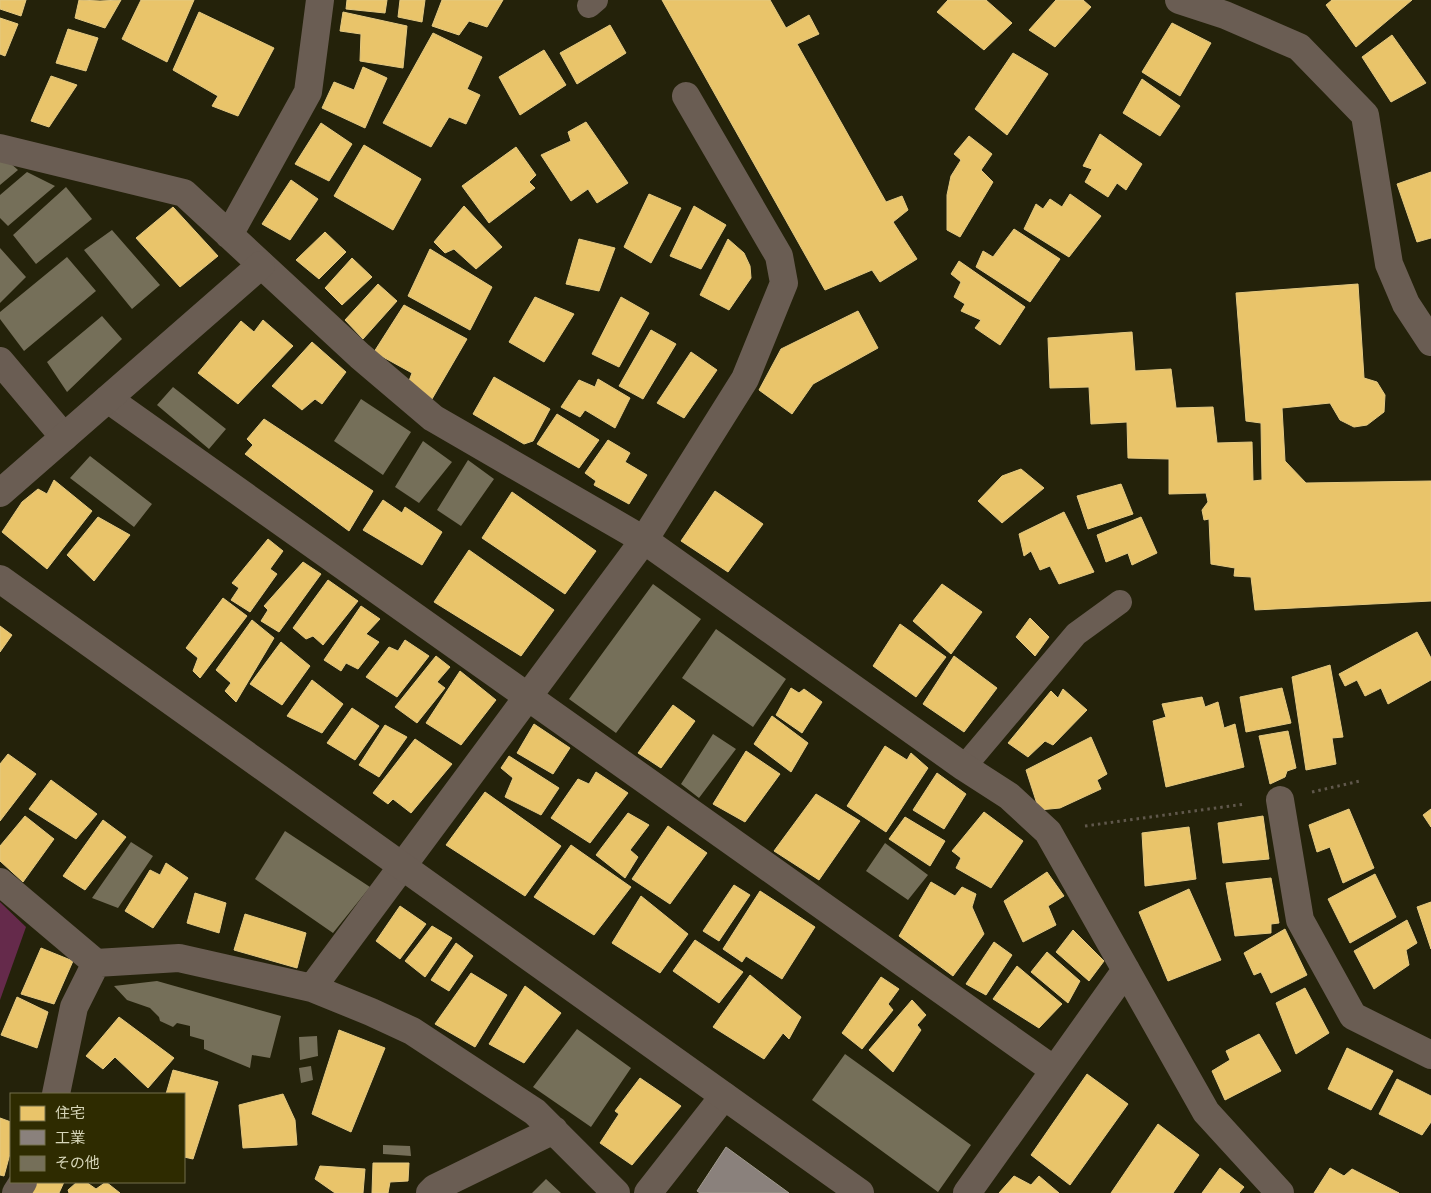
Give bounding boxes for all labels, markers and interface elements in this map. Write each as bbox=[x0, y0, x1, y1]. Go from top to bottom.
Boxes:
legend bbox=[10, 1093, 185, 1183]
text: 住宅 bbox=[55, 1104, 85, 1122]
text: 工業 bbox=[55, 1129, 85, 1147]
text: その他 bbox=[55, 1154, 100, 1172]

